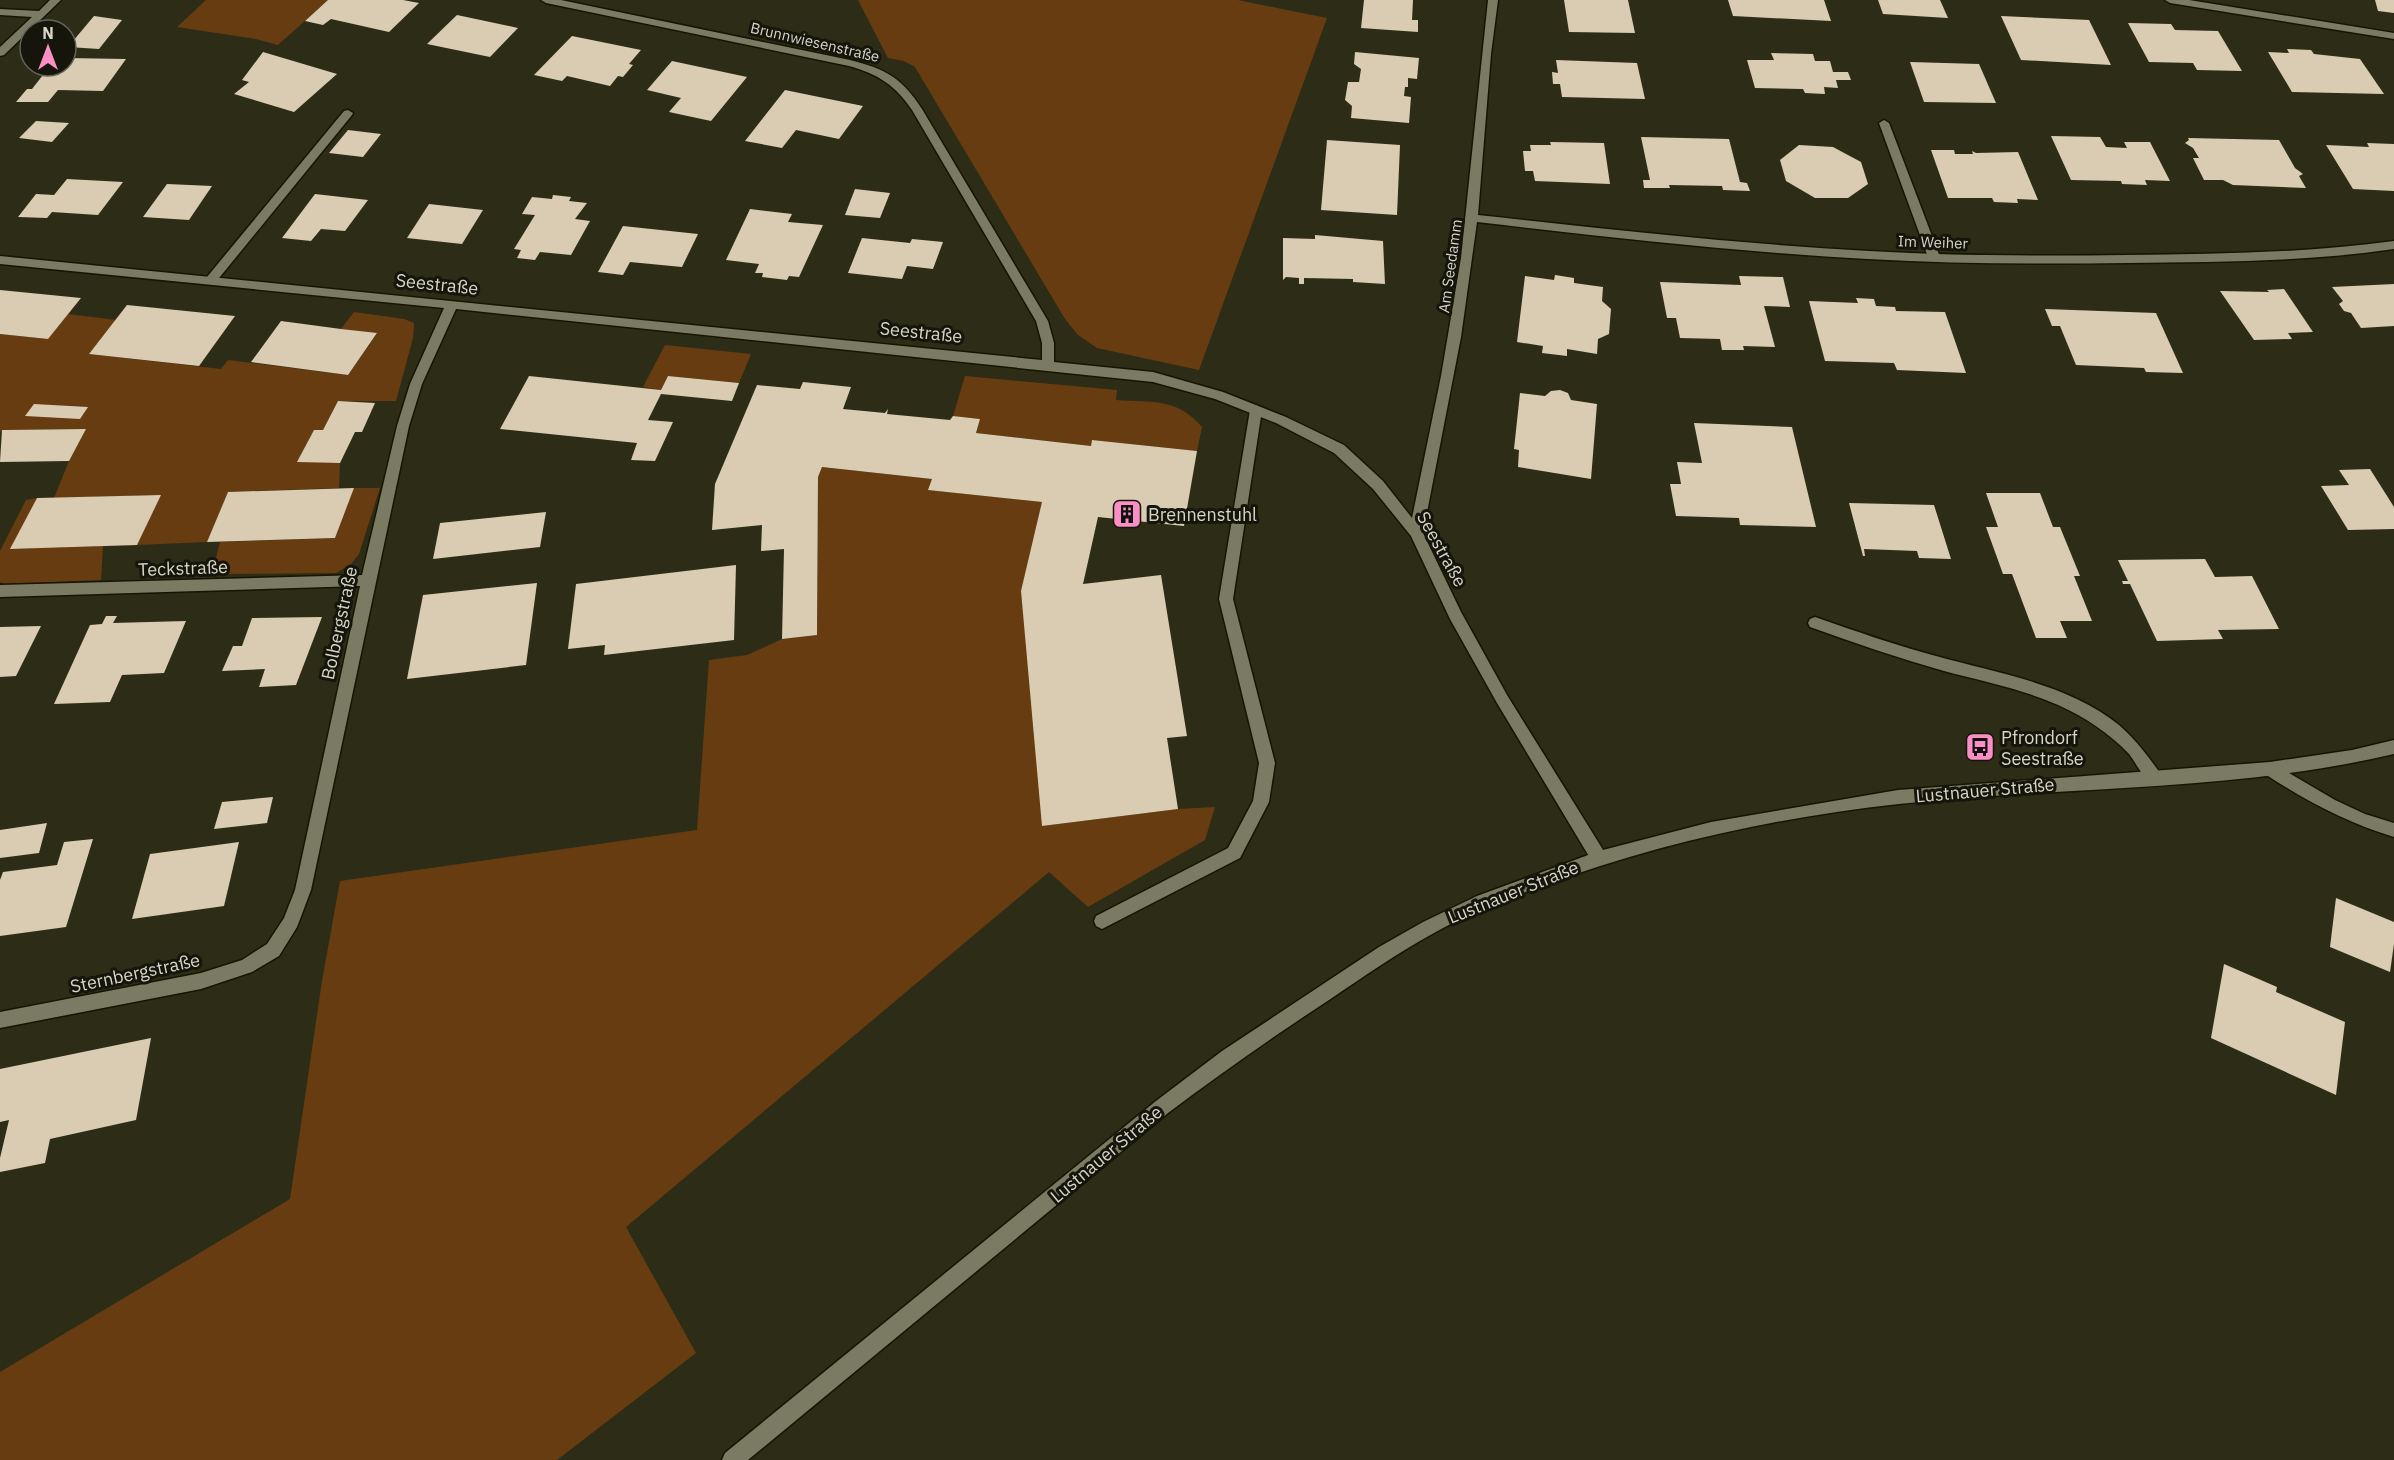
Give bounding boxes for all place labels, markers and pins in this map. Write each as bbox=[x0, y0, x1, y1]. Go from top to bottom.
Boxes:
building icon: Brennenstuhl bbox=[1111, 498, 1143, 530]
place label: Brennenstuhl bbox=[1148, 503, 1257, 526]
place label: Pfrondorf Seestraße bbox=[2001, 726, 2084, 770]
bus stop icon: Pfrondorf Seestraße bbox=[1964, 731, 1996, 763]

